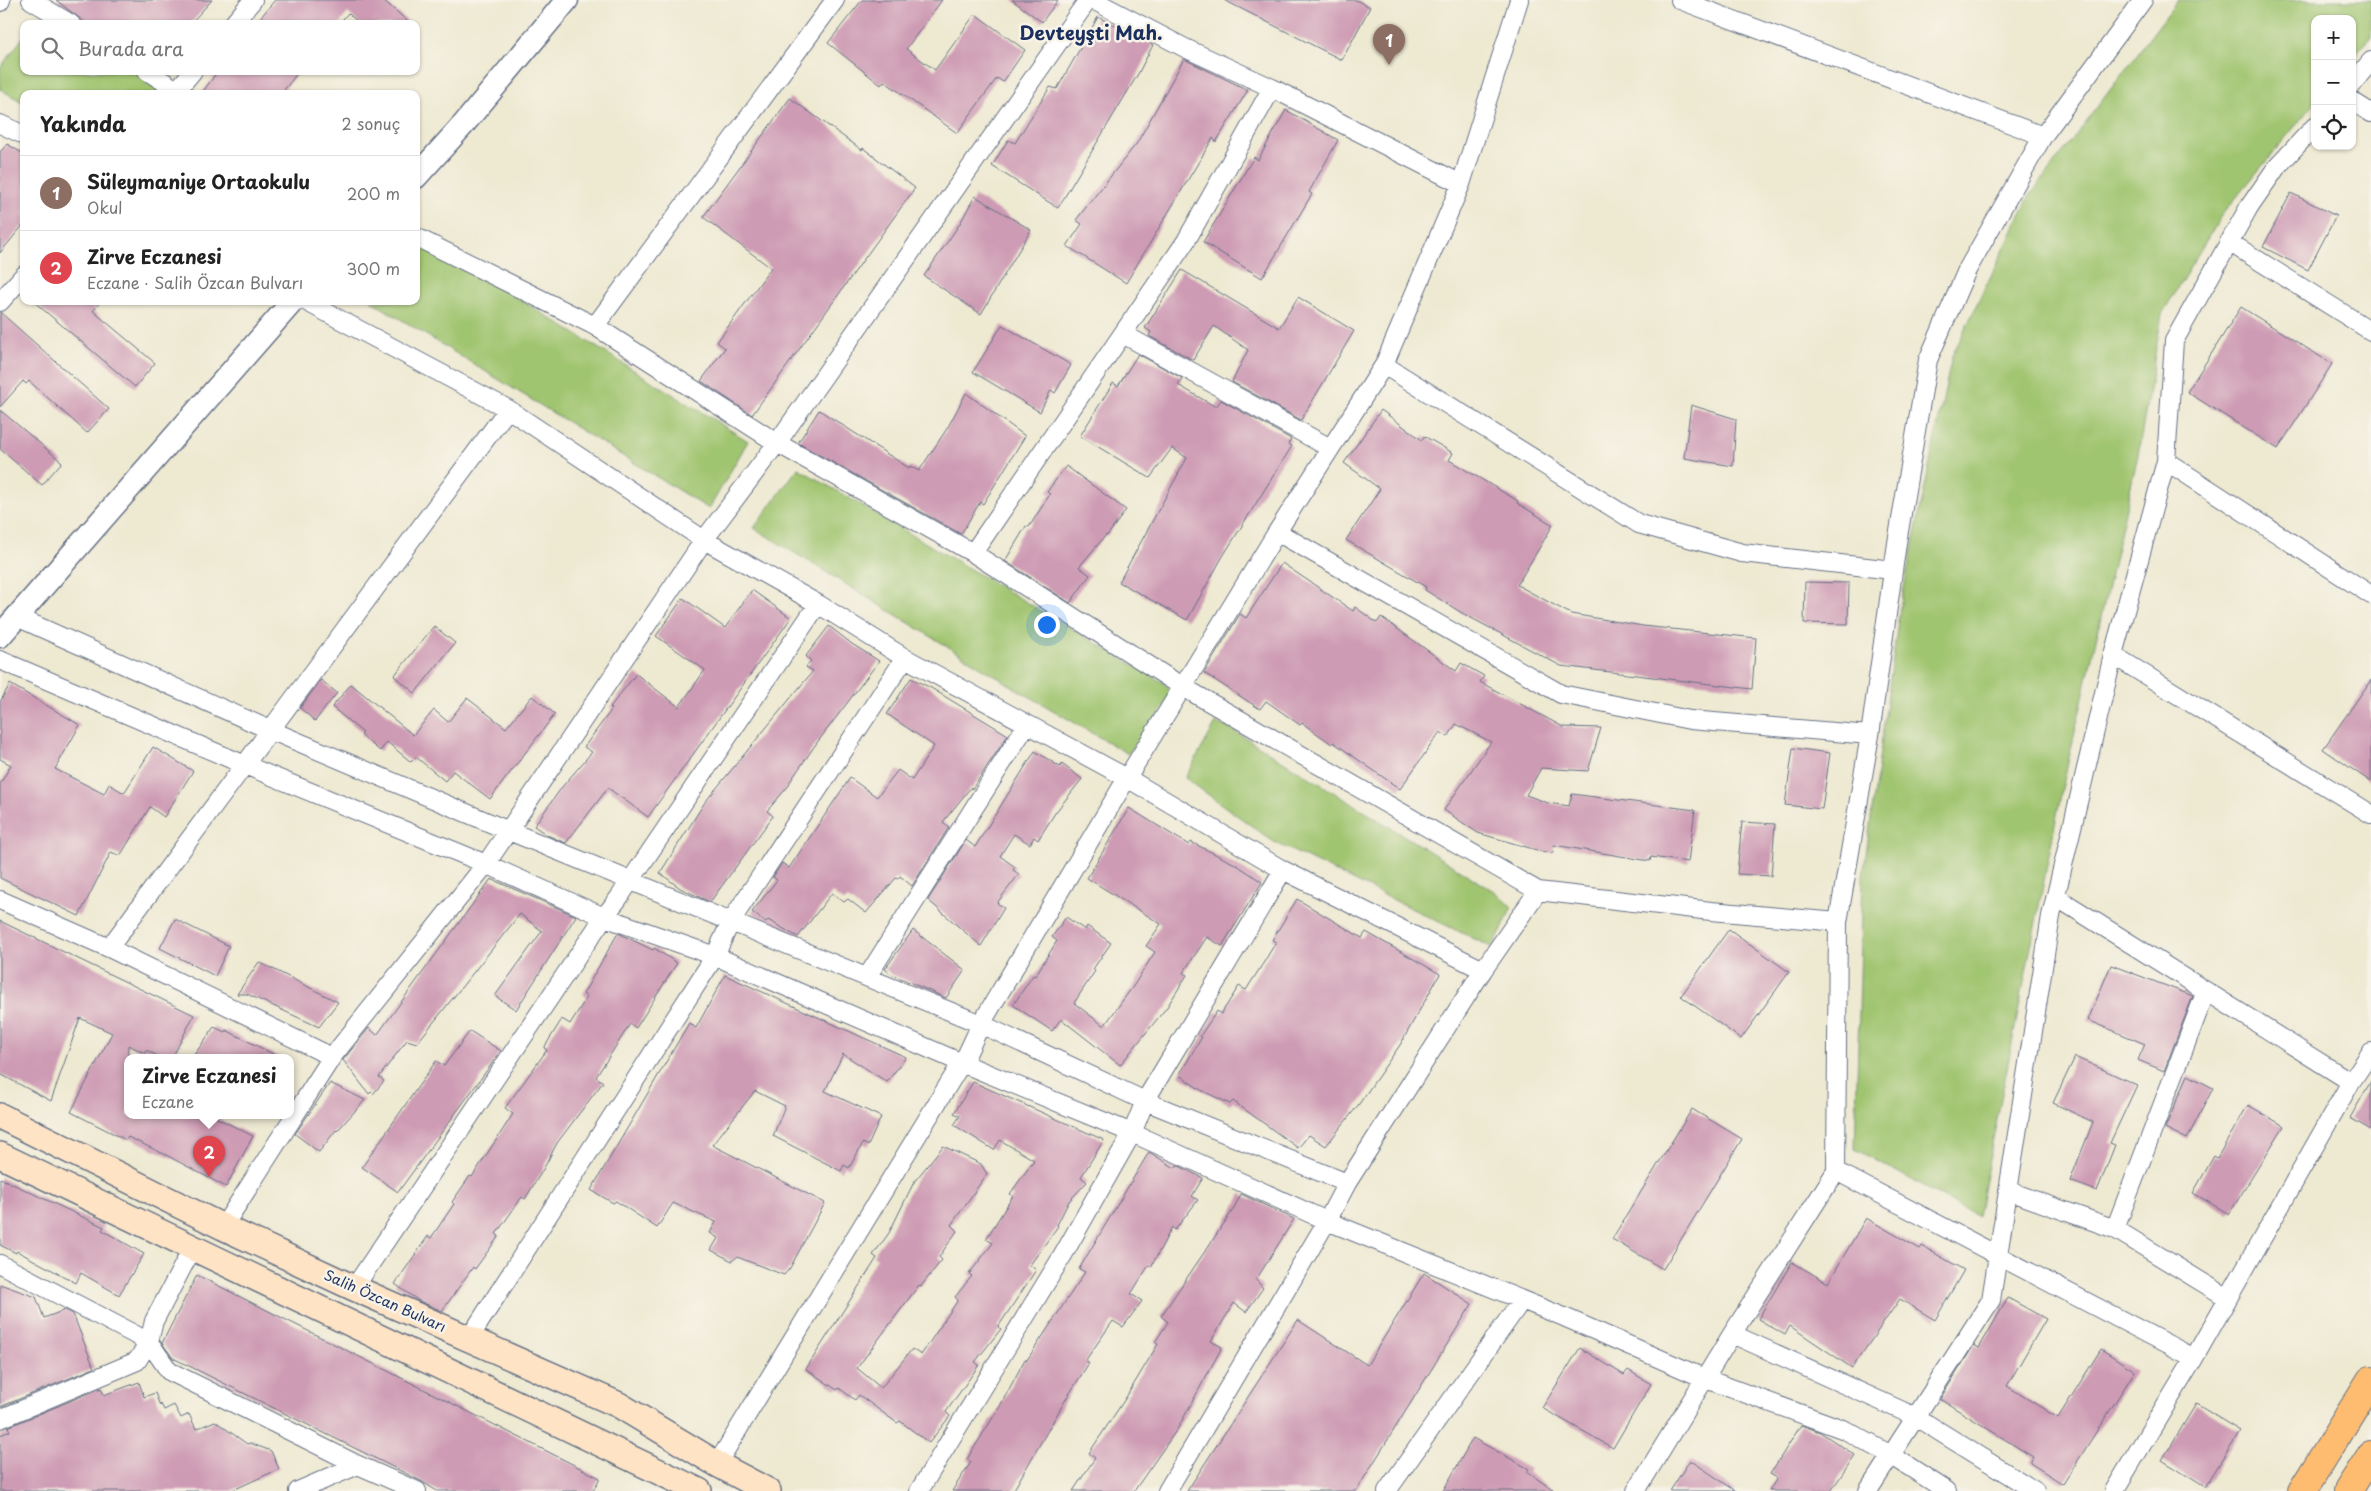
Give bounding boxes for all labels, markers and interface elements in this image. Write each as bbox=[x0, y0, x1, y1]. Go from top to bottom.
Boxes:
map controls bbox=[2311, 15, 2356, 150]
button: + bbox=[2311, 15, 2356, 60]
district label: Devteyşti Mah. bbox=[1019, 18, 1163, 46]
search box bbox=[20, 20, 420, 75]
pin: 1 bbox=[1373, 24, 1405, 65]
icon: search bbox=[38, 34, 66, 62]
text: Burada ara bbox=[78, 34, 183, 62]
button: − bbox=[2311, 60, 2356, 105]
button: locate bbox=[2311, 105, 2356, 150]
text: Yakında bbox=[40, 107, 126, 139]
text: 2 sonuç bbox=[342, 111, 400, 135]
text: Süleymaniye Ortaokulu bbox=[87, 167, 310, 195]
text: 1 bbox=[52, 181, 60, 205]
text: 200 m bbox=[347, 181, 400, 205]
text: Okul bbox=[87, 195, 122, 219]
text: Zirve Eczanesi bbox=[87, 242, 222, 270]
text: 2 bbox=[50, 256, 62, 280]
text: 300 m bbox=[346, 256, 400, 280]
text: Eczane · Salih Özcan Bulvarı bbox=[87, 270, 303, 294]
your location bbox=[1034, 612, 1060, 638]
popup bbox=[124, 1054, 294, 1119]
text: Zirve Eczanesi bbox=[142, 1061, 276, 1089]
text: Eczane bbox=[142, 1089, 194, 1113]
pin: 2 bbox=[193, 1136, 225, 1177]
street label: Salih Özcan Bulvarı bbox=[321, 1264, 450, 1337]

